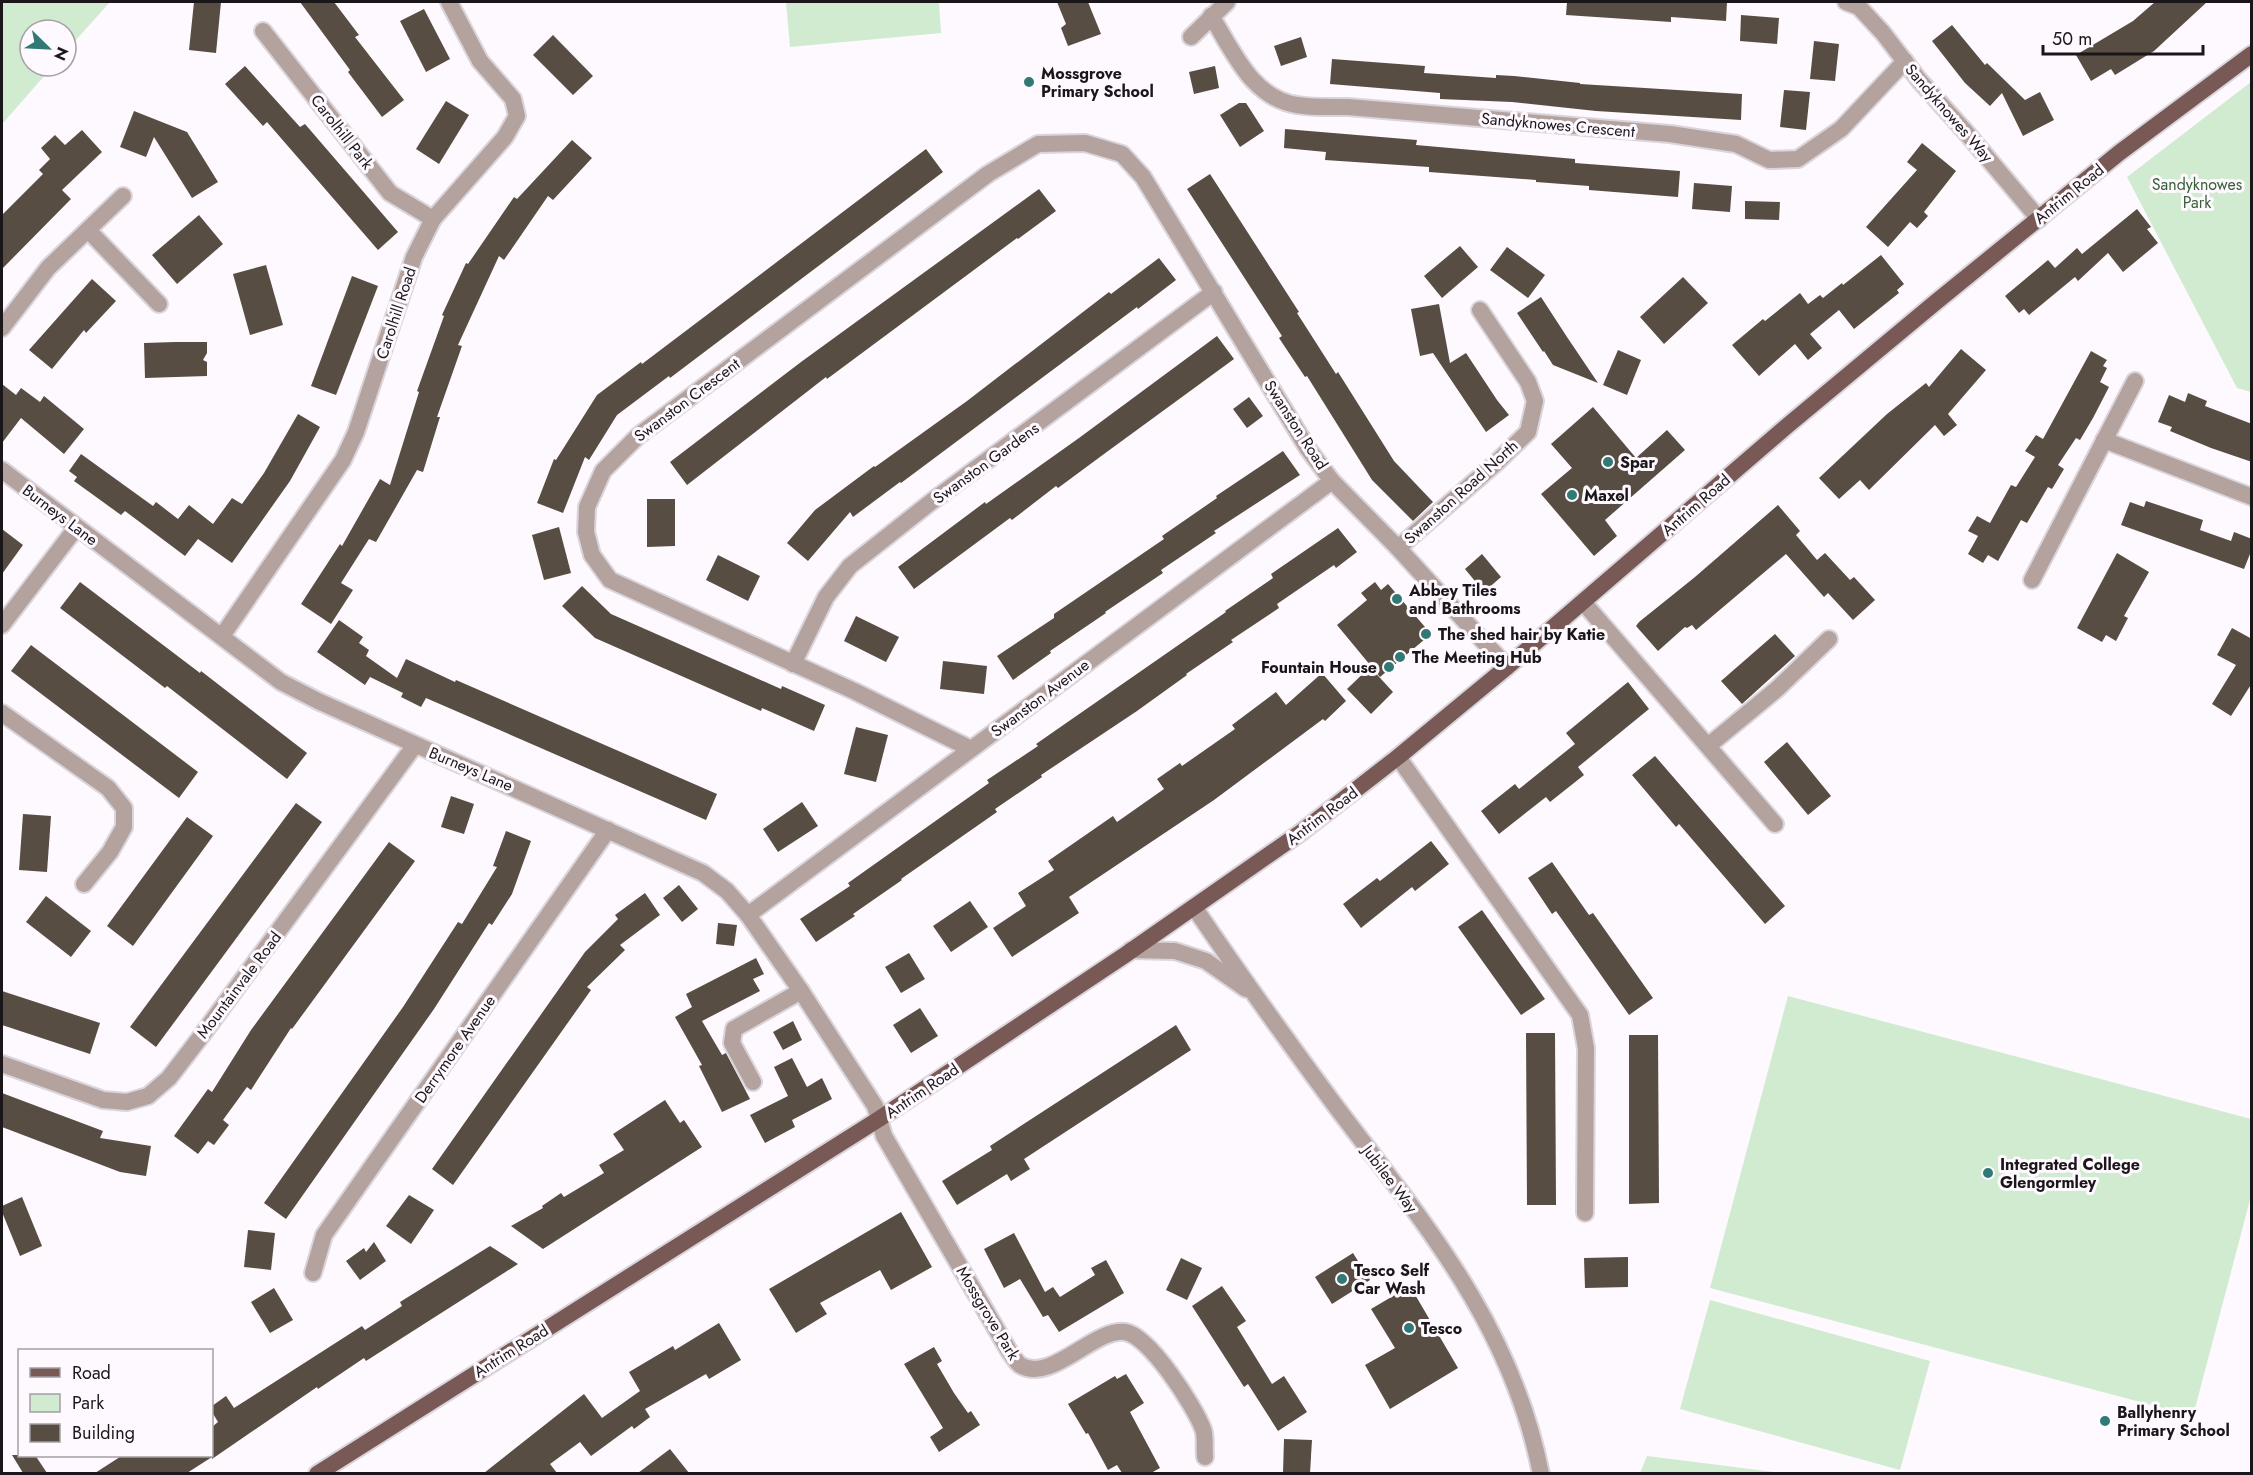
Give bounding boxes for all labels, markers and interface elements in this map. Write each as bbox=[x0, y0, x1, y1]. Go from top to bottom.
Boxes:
north arrow bbox=[18, 18, 78, 78]
scale bar bbox=[2043, 18, 2204, 56]
text: 50 m bbox=[2052, 26, 2092, 52]
text: N bbox=[48, 43, 74, 64]
street label: Sandyknowes Way bbox=[1900, 59, 1999, 168]
place label: Mossgrove Primary School bbox=[1041, 62, 1154, 103]
marker: Mossgrove Primary School bbox=[1022, 75, 1036, 89]
street label: Carolhill Park bbox=[305, 90, 379, 175]
street label: Sandyknowes Crescent bbox=[1480, 107, 1636, 143]
street label: Antrim Road bbox=[2029, 159, 2109, 229]
park label: Sandyknowes Park bbox=[2152, 173, 2242, 214]
street label: Carolhill Road bbox=[370, 264, 422, 362]
street label: Swanston Crescent bbox=[629, 353, 745, 447]
street label: Swanston Road bbox=[1258, 376, 1334, 474]
street label: Swanston Gardens bbox=[928, 417, 1044, 509]
street label: Swanston Road North bbox=[1399, 435, 1523, 549]
place label: Spar bbox=[1620, 451, 1655, 474]
marker: Spar bbox=[1601, 455, 1615, 469]
street label: Antrim Road bbox=[1657, 469, 1735, 541]
street label: Burneys Lane bbox=[18, 479, 102, 551]
place label: Maxol bbox=[1584, 484, 1629, 507]
marker: Maxol bbox=[1565, 488, 1579, 502]
place label: Abbey Tiles and Bathrooms bbox=[1408, 579, 1521, 620]
marker: Abbey Tiles and Bathrooms bbox=[1390, 592, 1404, 606]
place label: The shed hair by Katie bbox=[1438, 623, 1605, 646]
marker: The shed hair by Katie bbox=[1419, 627, 1433, 641]
place label: The Meeting Hub bbox=[1412, 646, 1542, 669]
marker: The Meeting Hub bbox=[1393, 650, 1407, 664]
street label: Swanston Avenue bbox=[986, 653, 1094, 743]
place label: Fountain House bbox=[1261, 656, 1377, 679]
marker: Fountain House bbox=[1382, 660, 1396, 674]
street label: Burneys Lane bbox=[426, 741, 516, 797]
street label: Antrim Road bbox=[1281, 781, 1363, 851]
street label: Mountainvale Road bbox=[191, 927, 287, 1043]
street label: Derrymore Avenue bbox=[409, 990, 501, 1108]
street label: Antrim Road bbox=[881, 1058, 963, 1124]
street label: Jubilee Way bbox=[1356, 1139, 1424, 1218]
place label: Integrated College Glengormley bbox=[2000, 1153, 2140, 1194]
marker: Integrated College Glengormley bbox=[1981, 1166, 1995, 1180]
place label: Tesco Self Car Wash bbox=[1354, 1259, 1430, 1300]
street label: Mossgrove Park bbox=[951, 1262, 1026, 1365]
marker: Tesco Self Car Wash bbox=[1335, 1272, 1349, 1286]
place label: Tesco bbox=[1421, 1317, 1462, 1340]
street label: Antrim Road bbox=[469, 1319, 553, 1383]
marker: Tesco bbox=[1402, 1321, 1416, 1335]
legend bbox=[18, 1349, 213, 1457]
text: Road bbox=[72, 1360, 111, 1386]
text: Park bbox=[72, 1390, 104, 1416]
place label: Ballyhenry Primary School bbox=[2117, 1401, 2230, 1442]
marker: Ballyhenry Primary School bbox=[2098, 1414, 2112, 1428]
text: Building bbox=[72, 1420, 135, 1446]

